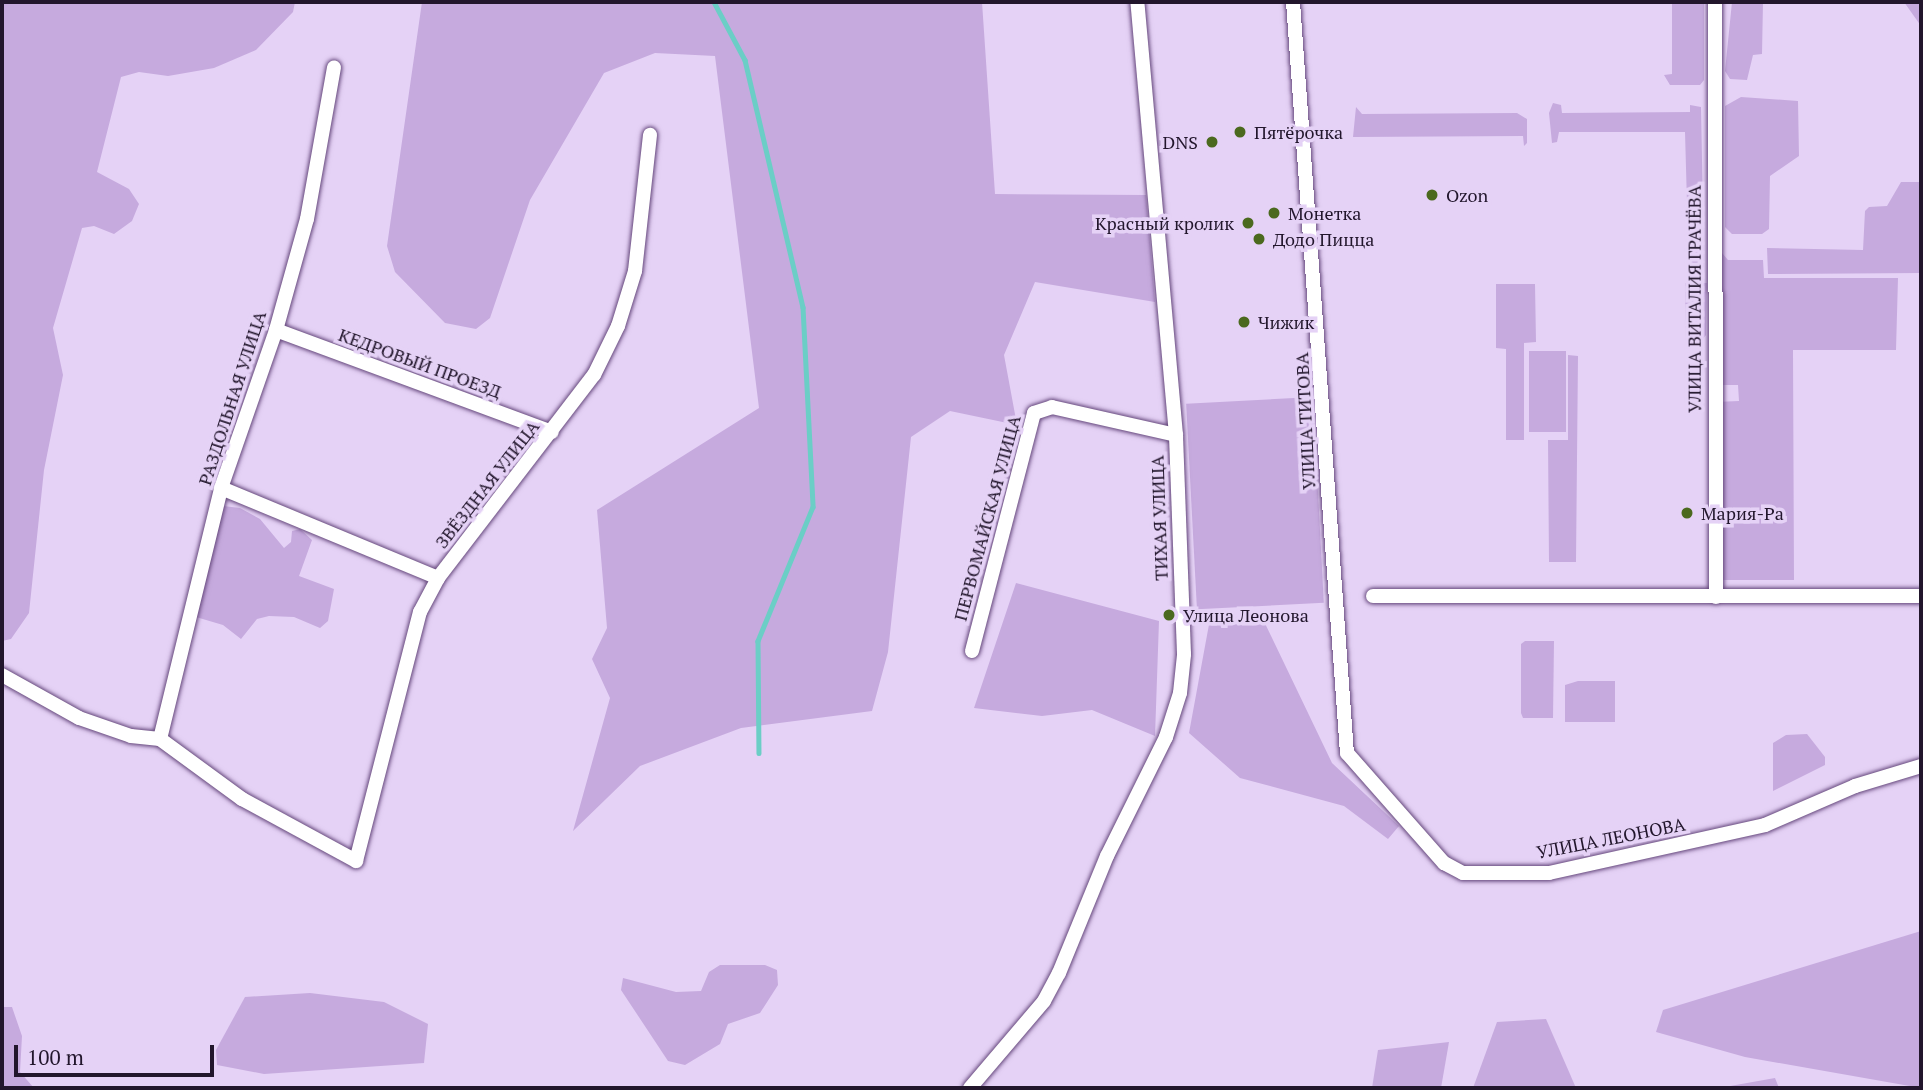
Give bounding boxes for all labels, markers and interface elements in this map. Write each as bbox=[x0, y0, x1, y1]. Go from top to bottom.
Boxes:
place label: Пятёрочка bbox=[1254, 121, 1343, 143]
marker: Пятёрочка bbox=[1232, 124, 1248, 140]
place label: DNS bbox=[1162, 131, 1198, 153]
marker: DNS bbox=[1204, 134, 1220, 150]
place label: Ozon bbox=[1446, 184, 1488, 206]
street label: УЛИЦА ВИТАЛИЯ ГРАЧЁВА bbox=[1683, 185, 1705, 413]
marker: Ozon bbox=[1424, 187, 1440, 203]
place label: Монетка bbox=[1288, 202, 1361, 224]
marker: Монетка bbox=[1266, 205, 1282, 221]
place label: Красный кролик bbox=[1095, 212, 1234, 234]
marker: Красный кролик bbox=[1240, 215, 1256, 231]
place label: Додо Пицца bbox=[1273, 228, 1374, 250]
marker: Додо Пицца bbox=[1251, 231, 1267, 247]
street label: РАЗДОЛЬНАЯ УЛИЦА bbox=[194, 308, 270, 488]
place label: Чижик bbox=[1258, 311, 1314, 333]
marker: Чижик bbox=[1236, 314, 1252, 330]
street label: КЕДРОВЫЙ ПРОЕЗД bbox=[336, 324, 504, 402]
street label: УЛИЦА ТИТОВА bbox=[1291, 352, 1319, 490]
street label: ПЕРВОМАЙСКАЯ УЛИЦА bbox=[949, 413, 1025, 623]
street label: ЗВЁЗДНАЯ УЛИЦА bbox=[430, 416, 544, 552]
street label: ТИХАЯ УЛИЦА bbox=[1146, 455, 1172, 581]
place label: Мария-Ра bbox=[1701, 502, 1784, 524]
marker: Мария-Ра bbox=[1679, 505, 1695, 521]
place label: Улица Леонова bbox=[1183, 604, 1309, 626]
marker: Улица Леонова bbox=[1161, 607, 1177, 623]
street label: УЛИЦА ЛЕОНОВА bbox=[1535, 813, 1687, 863]
scale bar bbox=[18, 1030, 217, 1074]
text: 100 m bbox=[27, 1043, 84, 1071]

